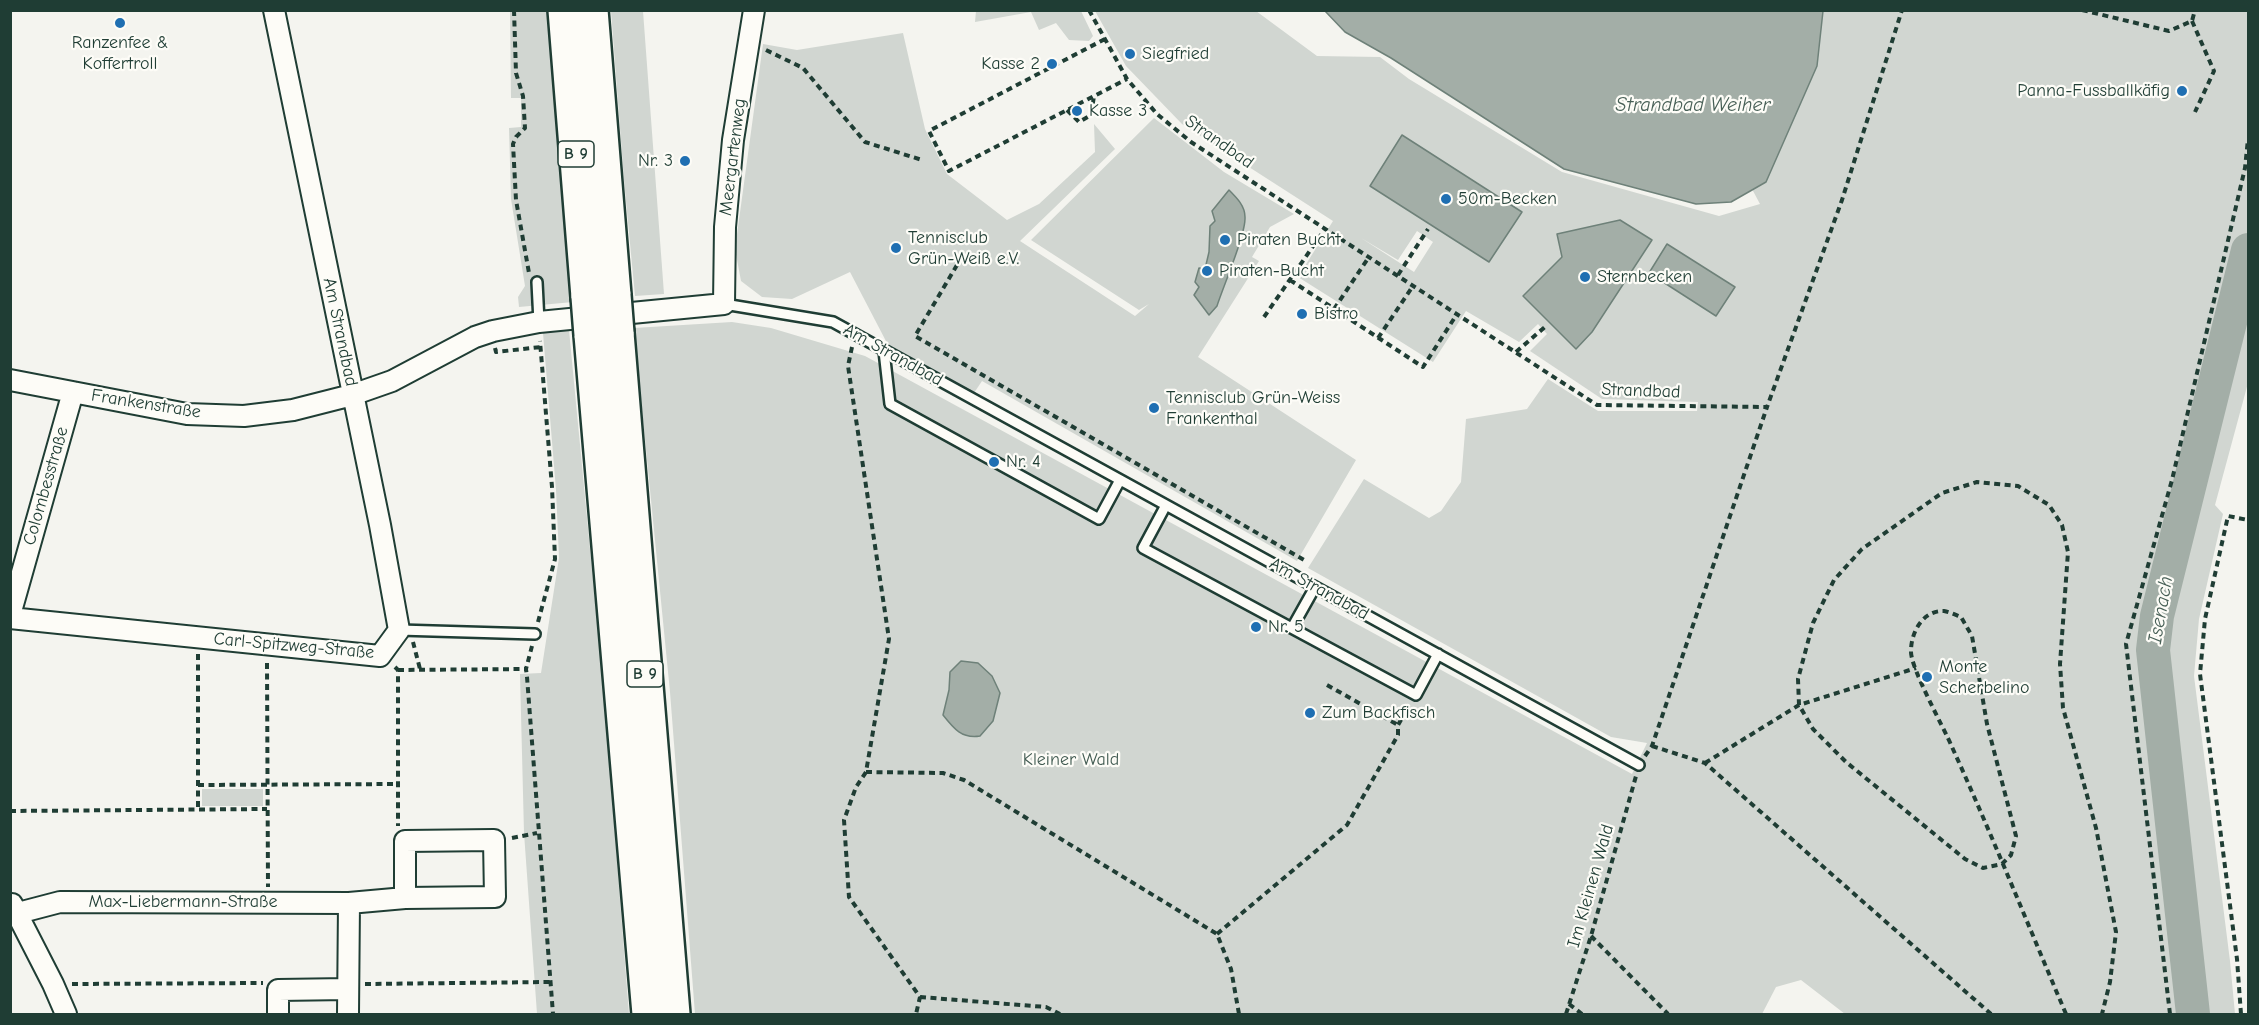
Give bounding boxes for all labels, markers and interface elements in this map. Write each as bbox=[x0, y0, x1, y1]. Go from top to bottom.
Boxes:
marker: Ranzenfee & Koffertroll bbox=[113, 16, 127, 30]
place label: Ranzenfee & Koffertroll bbox=[72, 32, 168, 74]
place label: Siegfried bbox=[1142, 43, 1209, 65]
marker: Siegfried bbox=[1123, 47, 1137, 61]
place label: Kasse 2 bbox=[981, 53, 1040, 75]
marker: Kasse 2 bbox=[1045, 57, 1059, 71]
place label: Panna-Fussballkäfig bbox=[2017, 80, 2170, 102]
marker: Panna-Fussballkäfig bbox=[2175, 84, 2189, 98]
water label: Strandbad Weiher bbox=[1616, 93, 1770, 117]
street label: Meergartenweg bbox=[715, 97, 751, 217]
place label: Kasse 3 bbox=[1089, 100, 1147, 122]
marker: Kasse 3 bbox=[1070, 104, 1084, 118]
street label: Strandbad bbox=[1180, 110, 1258, 174]
road number: B 9 bbox=[558, 141, 594, 167]
place label: Nr. 3 bbox=[638, 150, 673, 172]
marker: Nr. 3 bbox=[678, 154, 692, 168]
place label: 50m-Becken bbox=[1458, 188, 1557, 210]
marker: 50m-Becken bbox=[1439, 192, 1453, 206]
place label: Tennisclub Grün-Weiß e.V. bbox=[908, 227, 1019, 270]
place label: Piraten Bucht bbox=[1237, 229, 1341, 251]
marker: Piraten Bucht bbox=[1218, 233, 1232, 247]
marker: Tennisclub Grün-Weiß e.V. bbox=[889, 241, 903, 255]
place label: Piraten-Bucht bbox=[1219, 260, 1324, 282]
marker: Piraten-Bucht bbox=[1200, 264, 1214, 278]
place label: Sternbecken bbox=[1597, 266, 1692, 288]
marker: Sternbecken bbox=[1578, 270, 1592, 284]
street label: Am Strandbad bbox=[318, 276, 362, 388]
place label: Bistro bbox=[1314, 303, 1358, 325]
marker: Bistro bbox=[1295, 307, 1309, 321]
street label: Am Strandbad bbox=[839, 319, 947, 391]
street label: Strandbad bbox=[1601, 379, 1681, 403]
street label: Frankenstraße bbox=[90, 385, 202, 423]
place label: Tennisclub Grün-Weiss Frankenthal bbox=[1166, 387, 1340, 430]
marker: Tennisclub Grün-Weiss Frankenthal bbox=[1147, 401, 1161, 415]
street label: Colombesstraße bbox=[19, 424, 73, 548]
place label: Nr. 4 bbox=[1006, 451, 1041, 473]
marker: Nr. 4 bbox=[987, 455, 1001, 469]
street label: Am Strandbad bbox=[1265, 553, 1373, 625]
water label: Isenach bbox=[2143, 574, 2179, 646]
place label: Nr. 5 bbox=[1268, 616, 1304, 638]
marker: Nr. 5 bbox=[1249, 620, 1263, 634]
street label: Carl-Spitzweg-Straße bbox=[213, 628, 375, 664]
place label: Monte Scherbelino bbox=[1939, 656, 2030, 698]
road number: B 9 bbox=[627, 661, 663, 687]
marker: Monte Scherbelino bbox=[1920, 670, 1934, 684]
place label: Zum Backfisch bbox=[1322, 702, 1435, 724]
marker: Zum Backfisch bbox=[1303, 706, 1317, 720]
park label: Kleiner Wald bbox=[1023, 749, 1119, 771]
street label: Im Kleinen Wald bbox=[1563, 822, 1619, 950]
street label: Max-Liebermann-Straße bbox=[89, 891, 277, 913]

